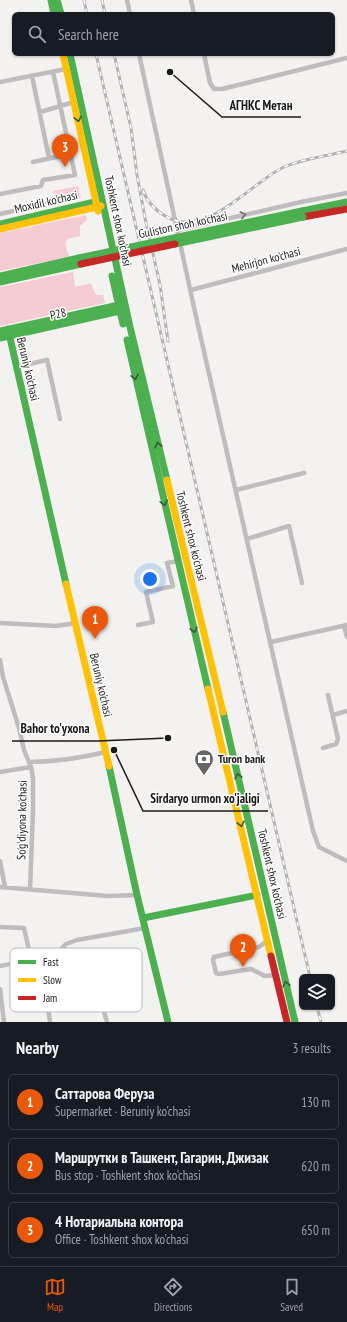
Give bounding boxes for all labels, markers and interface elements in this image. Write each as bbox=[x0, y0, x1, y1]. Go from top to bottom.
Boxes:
search box bbox=[12, 12, 335, 56]
icon: search bbox=[26, 23, 48, 45]
text: Search here bbox=[58, 25, 119, 44]
callout: АГНКС Метан bbox=[222, 92, 301, 117]
text: АГНКС Метан bbox=[229, 97, 293, 114]
one-way arrow bbox=[73, 116, 81, 123]
pin: 3 bbox=[52, 134, 78, 167]
street label: Toshkent shox ko'chasi bbox=[102, 174, 135, 268]
street label: Moxidil ko'chasi bbox=[13, 187, 79, 216]
street label: Guliston shoh ko'chasi bbox=[137, 208, 229, 241]
one-way arrow bbox=[240, 212, 246, 220]
street label: Mehirjon ko'chasi bbox=[230, 243, 302, 276]
street label: Р28 bbox=[48, 304, 67, 323]
street label: Beruniy ko'chasi bbox=[14, 336, 43, 402]
one-way arrow bbox=[130, 374, 138, 380]
one-way arrow bbox=[155, 442, 163, 448]
street label: Toshkent shox ko'chasi bbox=[173, 489, 210, 582]
one-way arrow bbox=[160, 500, 168, 507]
your location bbox=[140, 569, 160, 589]
pin: 1 bbox=[82, 606, 108, 639]
one-way arrow bbox=[189, 627, 197, 633]
street label: Beruniy ko'chasi bbox=[87, 652, 116, 718]
callout: Bahor to'yxona bbox=[12, 716, 98, 741]
text: Bahor to'yxona bbox=[20, 720, 90, 737]
bank icon: Turon bank bbox=[193, 748, 215, 776]
place label: Turon bank bbox=[218, 751, 265, 766]
one-way arrow bbox=[234, 772, 242, 779]
street label: So'g'diyona ko'chasi bbox=[13, 780, 30, 860]
callout: Sirdaryo urmon xo'jaligi bbox=[143, 786, 268, 811]
text: Sirdaryo urmon xo'jaligi bbox=[150, 790, 260, 807]
one-way arrow bbox=[236, 821, 244, 828]
street label: Toshkent shox ko'chasi bbox=[255, 827, 290, 920]
pin: 2 bbox=[230, 934, 256, 967]
legend bbox=[10, 948, 142, 1012]
text: Fast bbox=[43, 955, 59, 969]
text: Slow bbox=[43, 973, 62, 987]
map controls bbox=[299, 974, 335, 1010]
button: layers bbox=[299, 974, 335, 1010]
one-way arrow bbox=[283, 981, 291, 987]
text: Jam bbox=[42, 991, 57, 1005]
text: Nearby bbox=[16, 1037, 59, 1059]
text: 3 results bbox=[292, 1040, 331, 1057]
text: Саттарова Феруза bbox=[55, 1084, 154, 1103]
text: 1 bbox=[27, 1094, 33, 1111]
text: 130 m bbox=[301, 1094, 330, 1111]
text: Supermarket · Beruniy ko'chasi bbox=[55, 1103, 191, 1120]
text: Маршрутки в Ташкент, Гагарин, Джизак bbox=[55, 1148, 269, 1167]
text: 2 bbox=[27, 1158, 33, 1175]
text: 620 m bbox=[301, 1158, 330, 1175]
text: Bus stop · Toshkent shox ko'chasi bbox=[55, 1167, 201, 1184]
text: 4 Нотариальна контора bbox=[55, 1212, 183, 1231]
text: 3 bbox=[27, 1222, 33, 1239]
text: 650 m bbox=[301, 1222, 330, 1239]
text: Office · Toshkent shox ko'chasi bbox=[55, 1231, 189, 1248]
tab: Map bbox=[44, 1276, 66, 1314]
tab: Directions bbox=[154, 1276, 192, 1314]
tab: Saved bbox=[280, 1276, 303, 1314]

